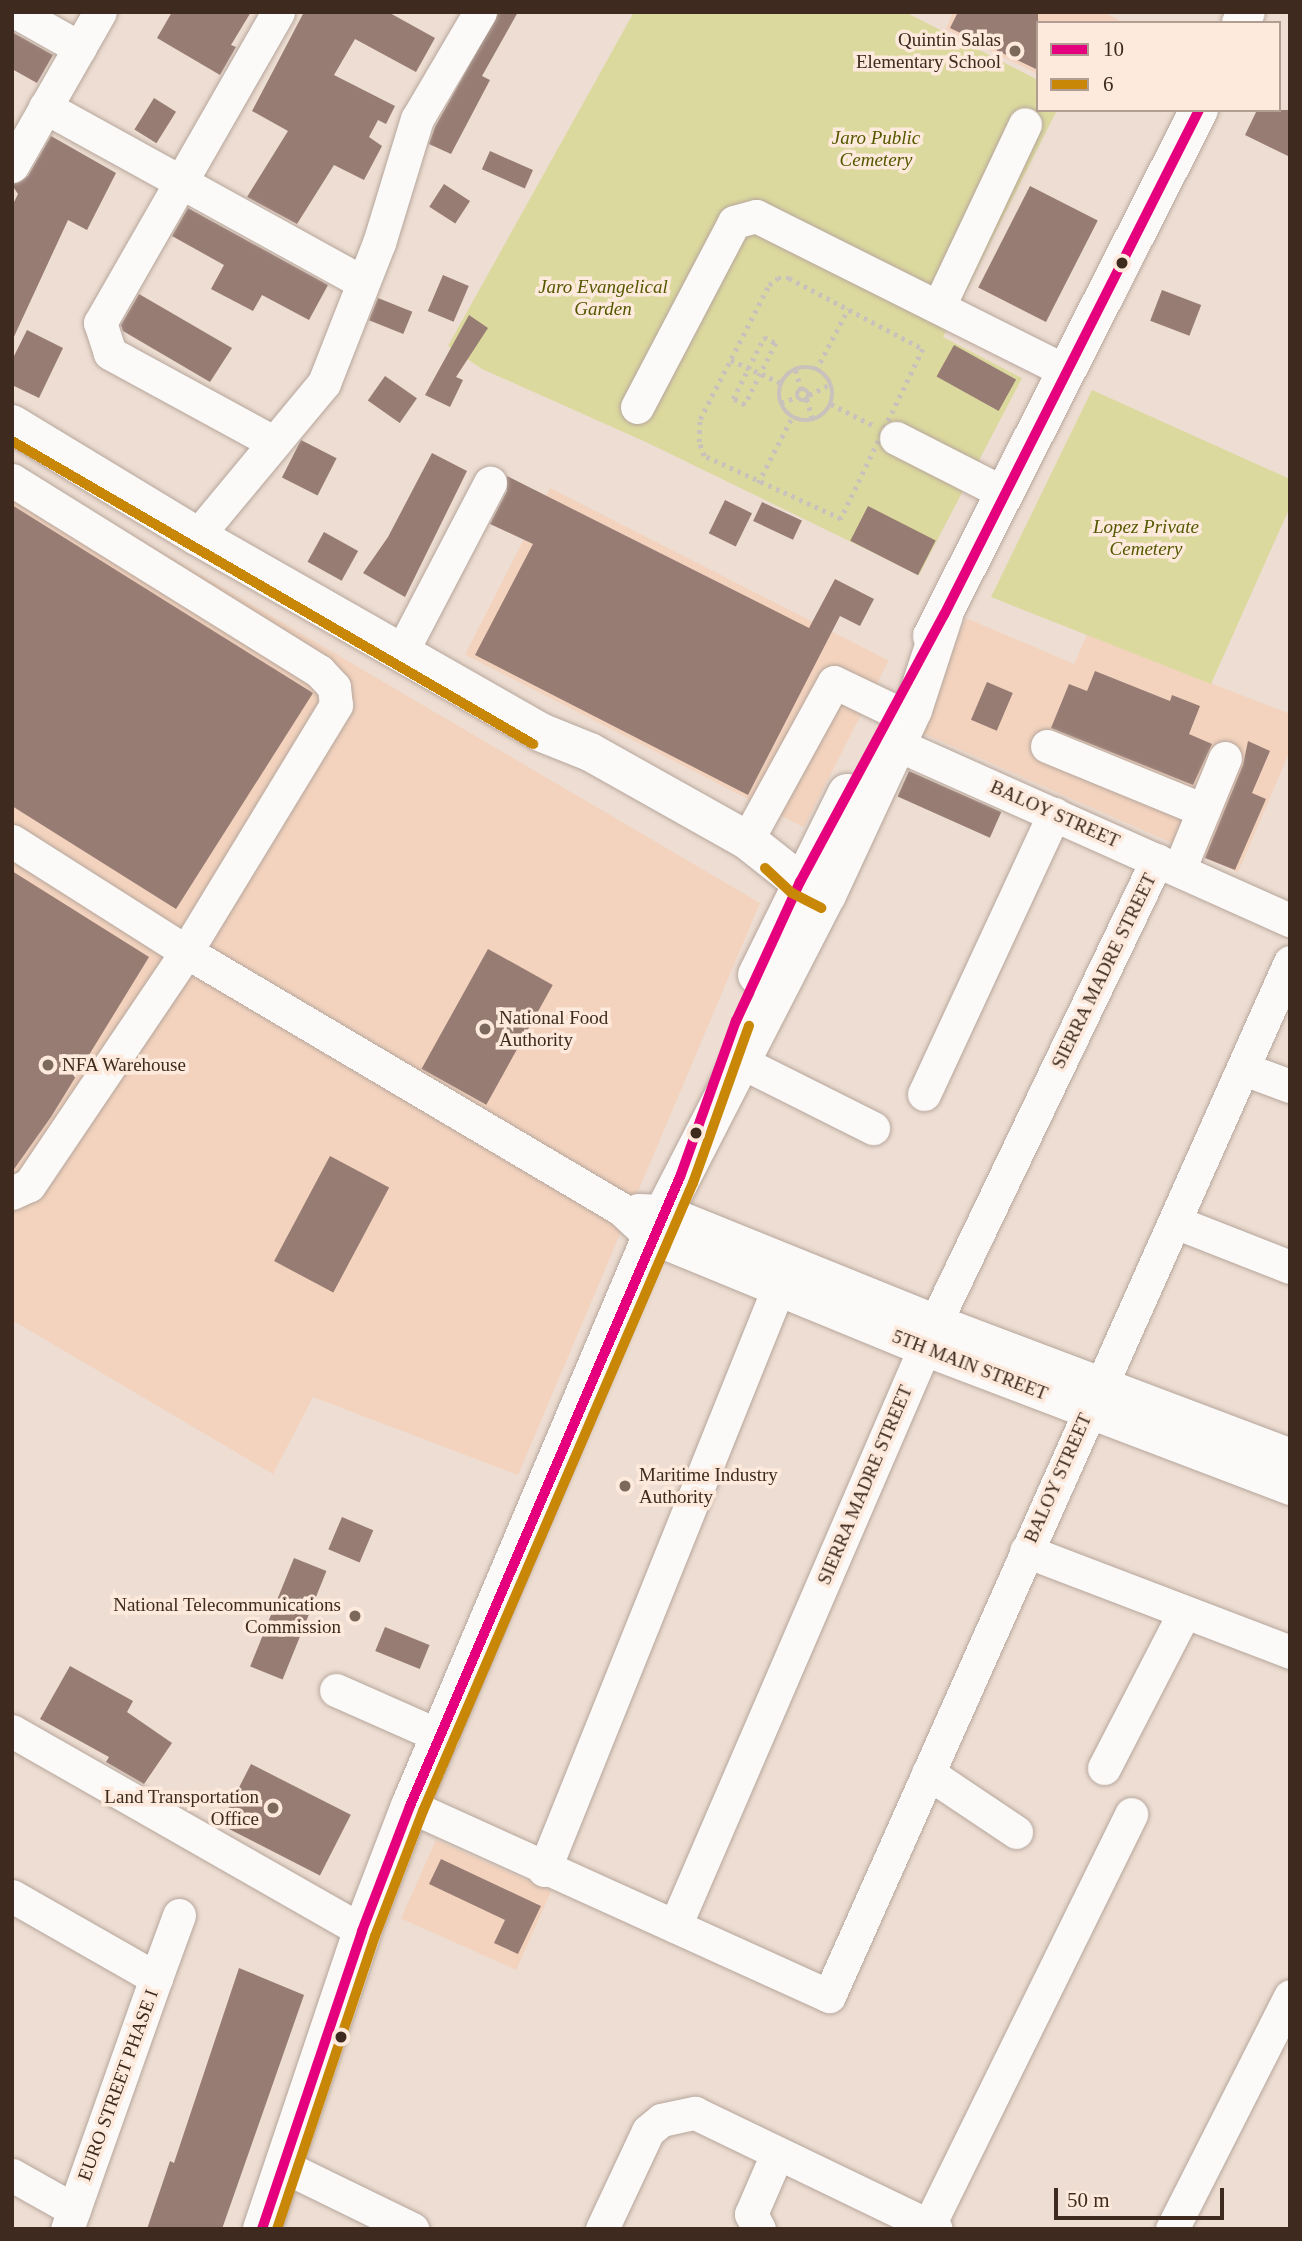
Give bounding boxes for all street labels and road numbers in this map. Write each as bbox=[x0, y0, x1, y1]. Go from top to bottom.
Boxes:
street label: BALOY STREET bbox=[986, 775, 1124, 853]
street label: SIERRA MADRE STREET bbox=[1047, 869, 1161, 1073]
street label: 5TH MAIN STREET bbox=[889, 1325, 1051, 1405]
street label: SIERRA MADRE STREET bbox=[812, 1381, 918, 1589]
street label: BALOY STREET bbox=[1019, 1409, 1097, 1547]
street label: EURO STREET PHASE I bbox=[73, 1986, 163, 2184]

